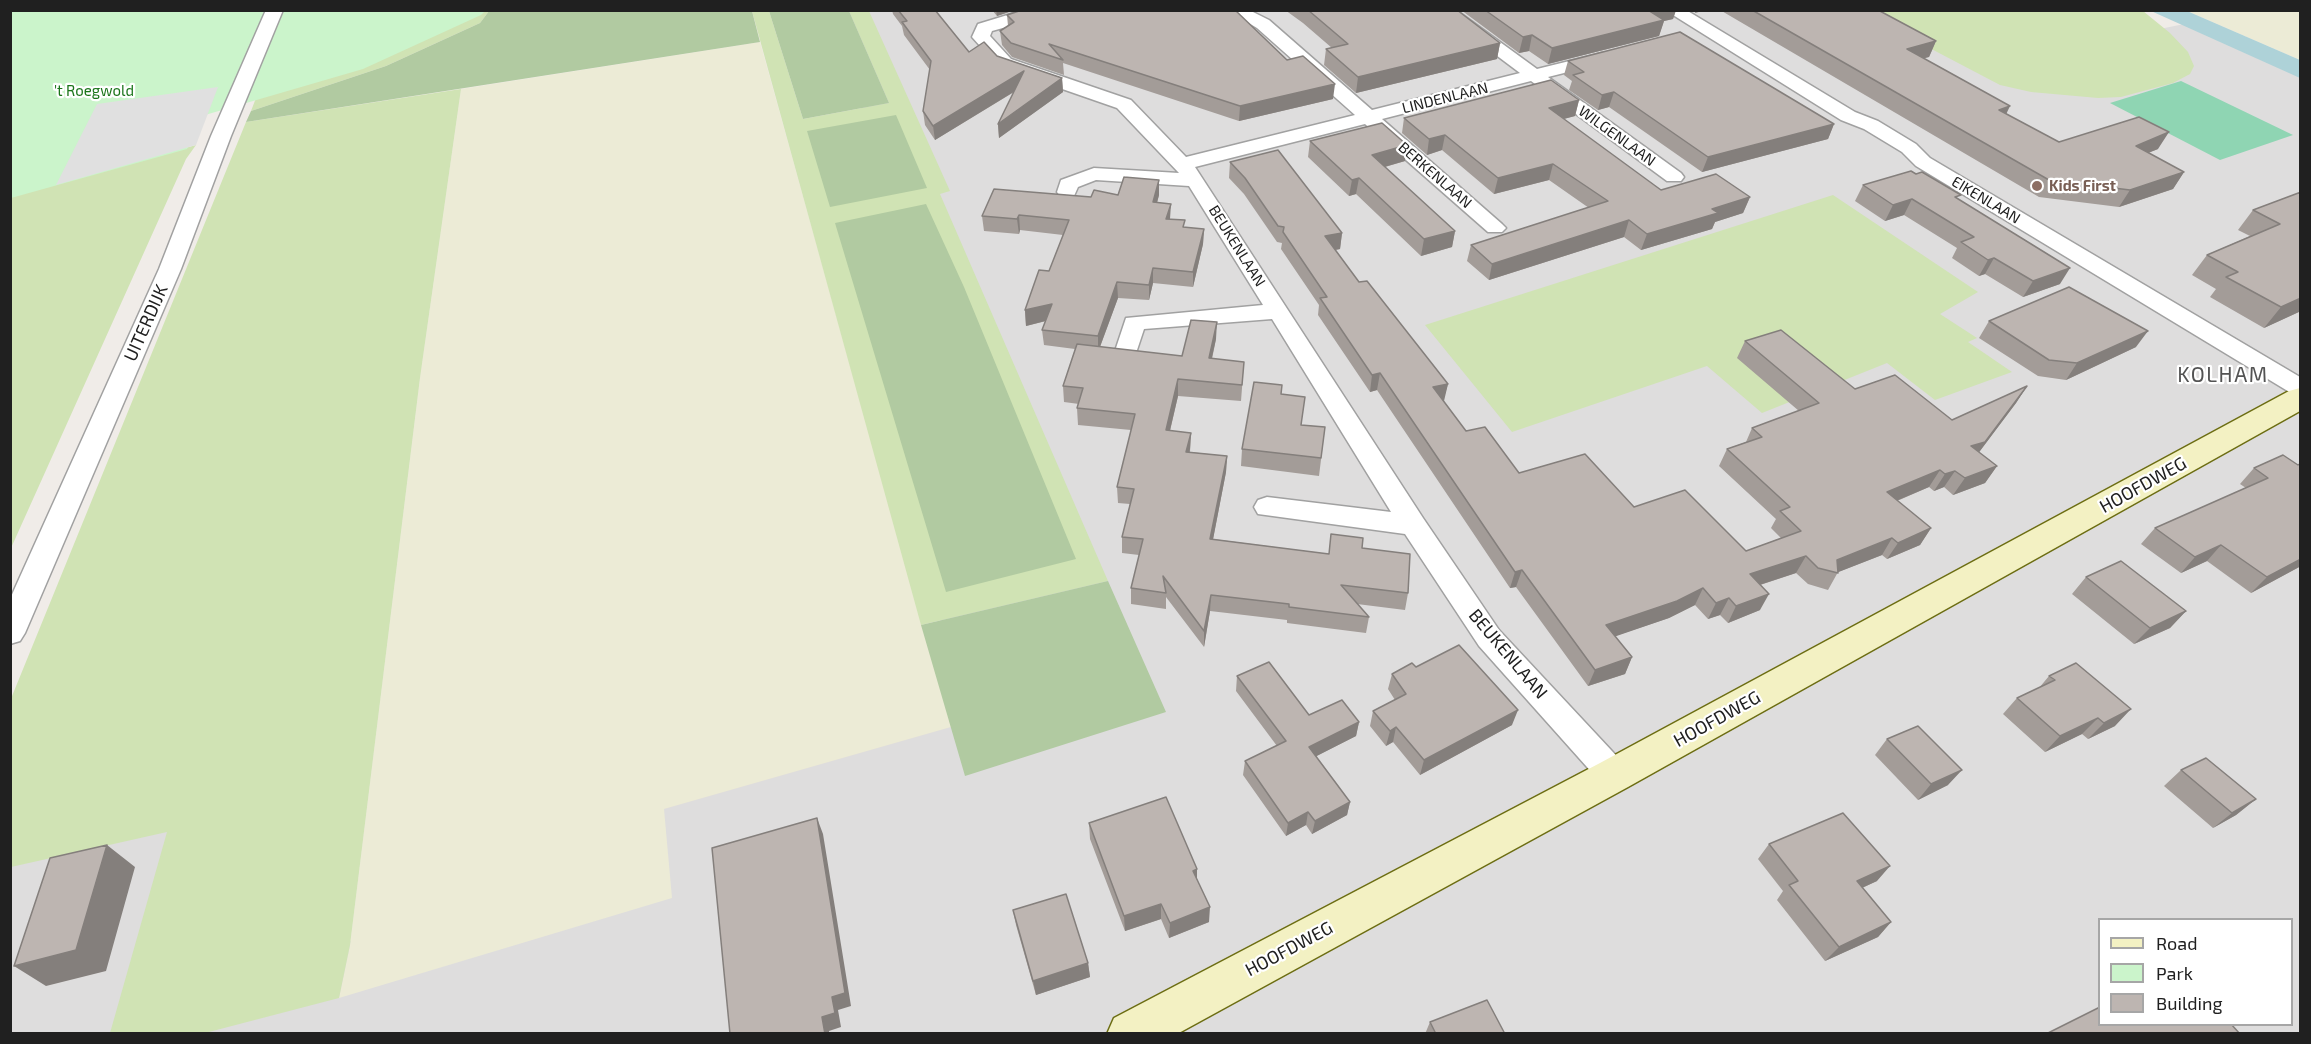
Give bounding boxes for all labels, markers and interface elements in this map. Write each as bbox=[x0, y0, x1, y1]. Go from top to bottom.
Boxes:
street label: LINDENLAAN bbox=[1400, 79, 1490, 117]
park label: 't Roegwold bbox=[54, 82, 134, 100]
street label: WILGENLAAN bbox=[1575, 102, 1659, 170]
street label: BERKENLAAN bbox=[1395, 138, 1475, 212]
street label: EIKENLAAN bbox=[1948, 172, 2024, 228]
place label: Kids First bbox=[2049, 177, 2116, 195]
marker: Kids First bbox=[2030, 179, 2044, 193]
street label: BEUKENLAAN bbox=[1205, 202, 1269, 290]
street label: UITERDIJK bbox=[119, 281, 173, 365]
district label: KOLHAM bbox=[2177, 362, 2269, 388]
street label: HOOFDWEG bbox=[2096, 452, 2190, 518]
street label: BEUKENLAAN bbox=[1464, 605, 1552, 703]
street label: HOOFDWEG bbox=[1670, 686, 1764, 752]
street label: HOOFDWEG bbox=[1242, 917, 1336, 981]
legend bbox=[2098, 918, 2293, 1026]
text: Road bbox=[2156, 932, 2197, 954]
text: Park bbox=[2156, 962, 2193, 984]
text: Building bbox=[2156, 992, 2223, 1014]

